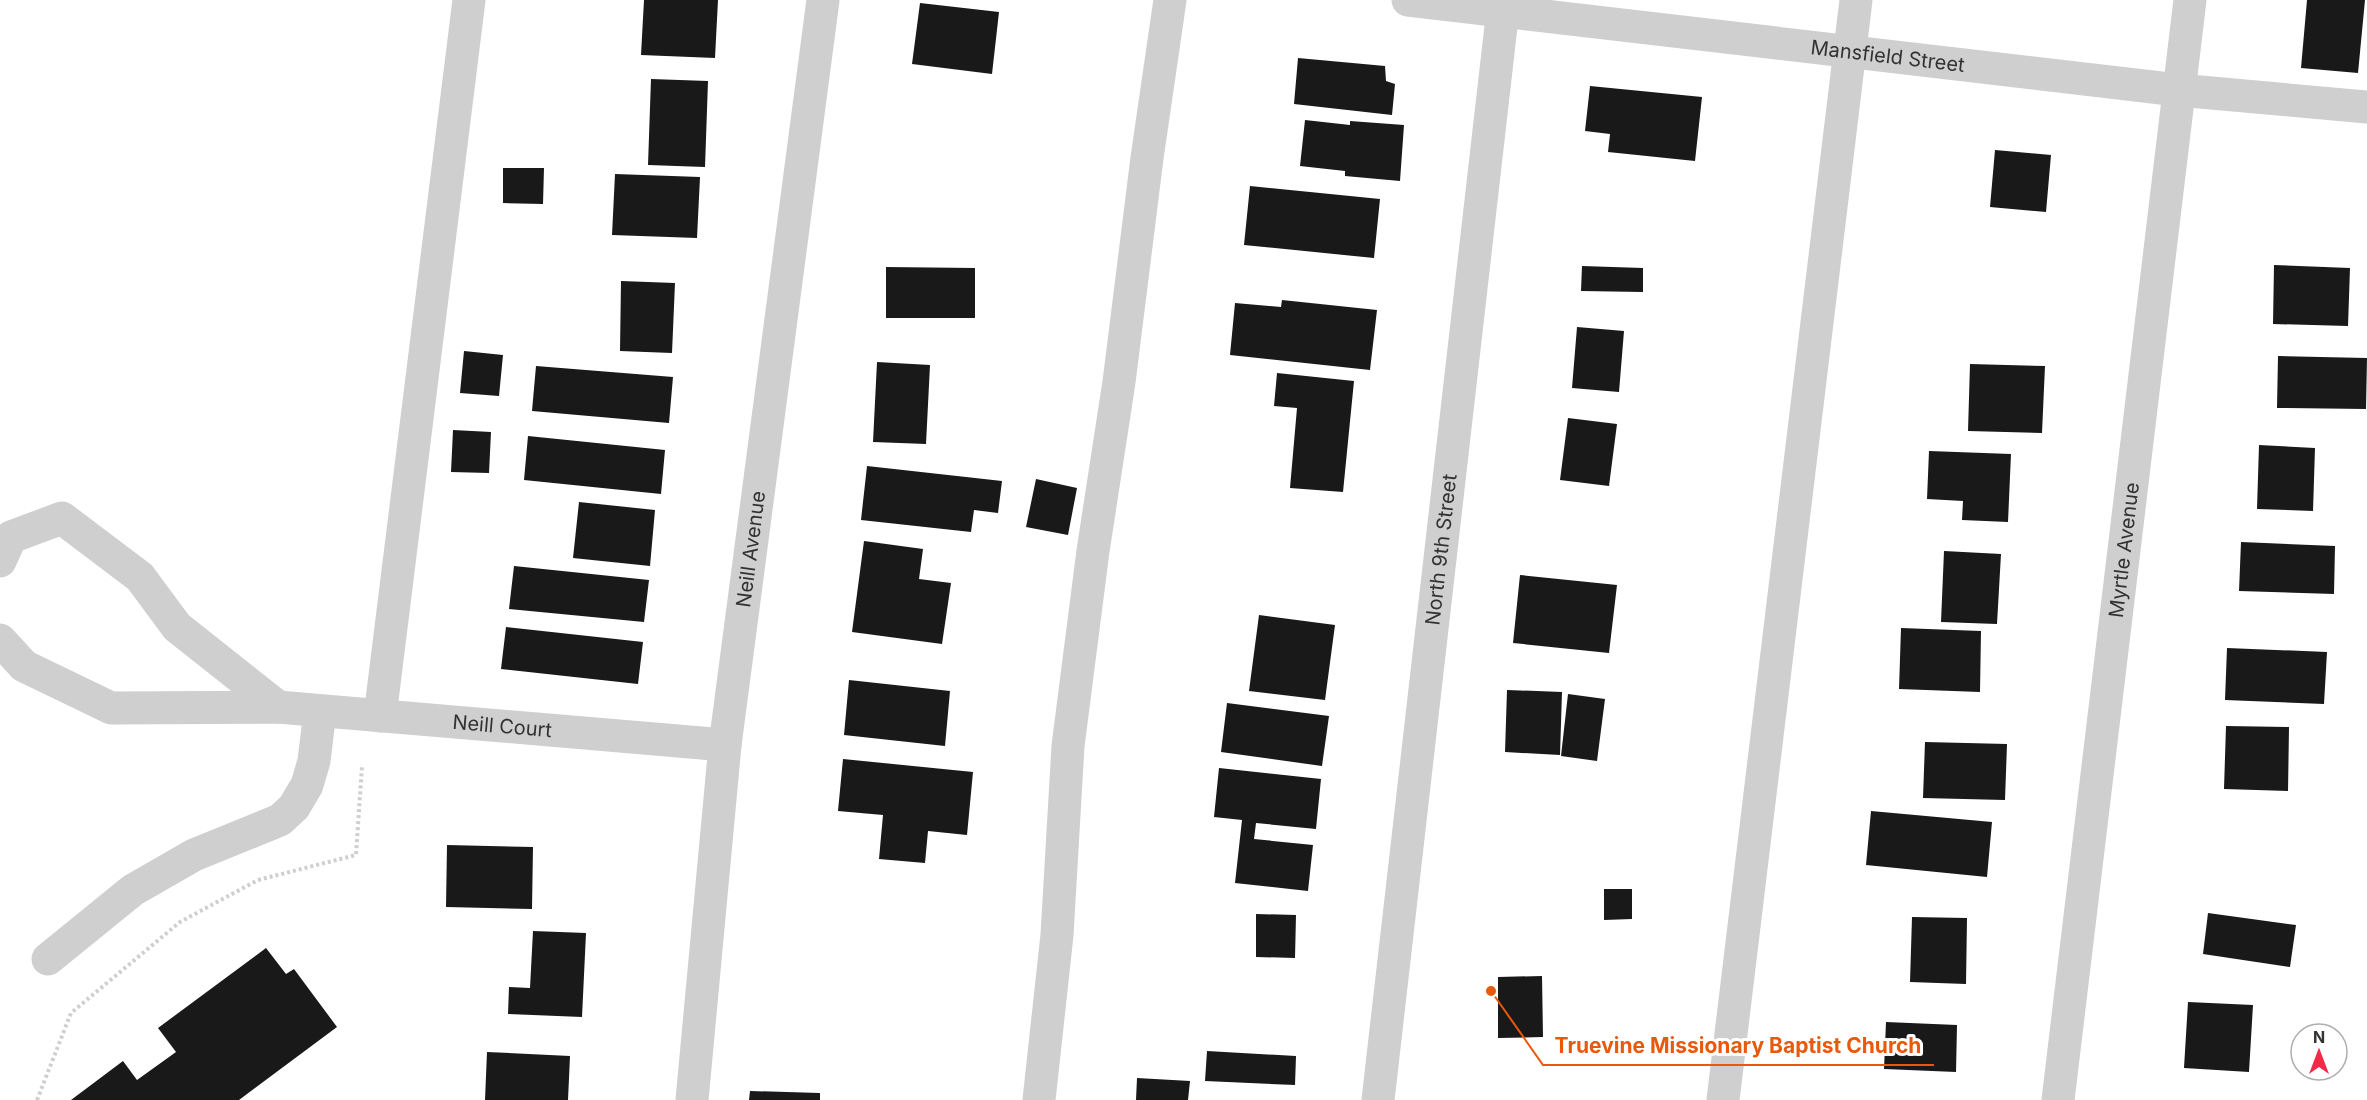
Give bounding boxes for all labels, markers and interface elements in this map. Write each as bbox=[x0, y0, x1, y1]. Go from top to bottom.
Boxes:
street label: Mansfield Street bbox=[1809, 35, 1966, 77]
street label: North 9th Street bbox=[1420, 472, 1462, 627]
street label: Myrtle Avenue bbox=[2104, 481, 2144, 619]
street label: Neill Avenue bbox=[731, 490, 770, 609]
street label: Neill Court bbox=[451, 710, 553, 742]
north arrow bbox=[2289, 1022, 2349, 1082]
callout: Truevine Missionary Baptist Church bbox=[1543, 1026, 1934, 1065]
text: N bbox=[2313, 1027, 2325, 1047]
text: Truevine Missionary Baptist Church bbox=[1555, 1033, 1921, 1058]

